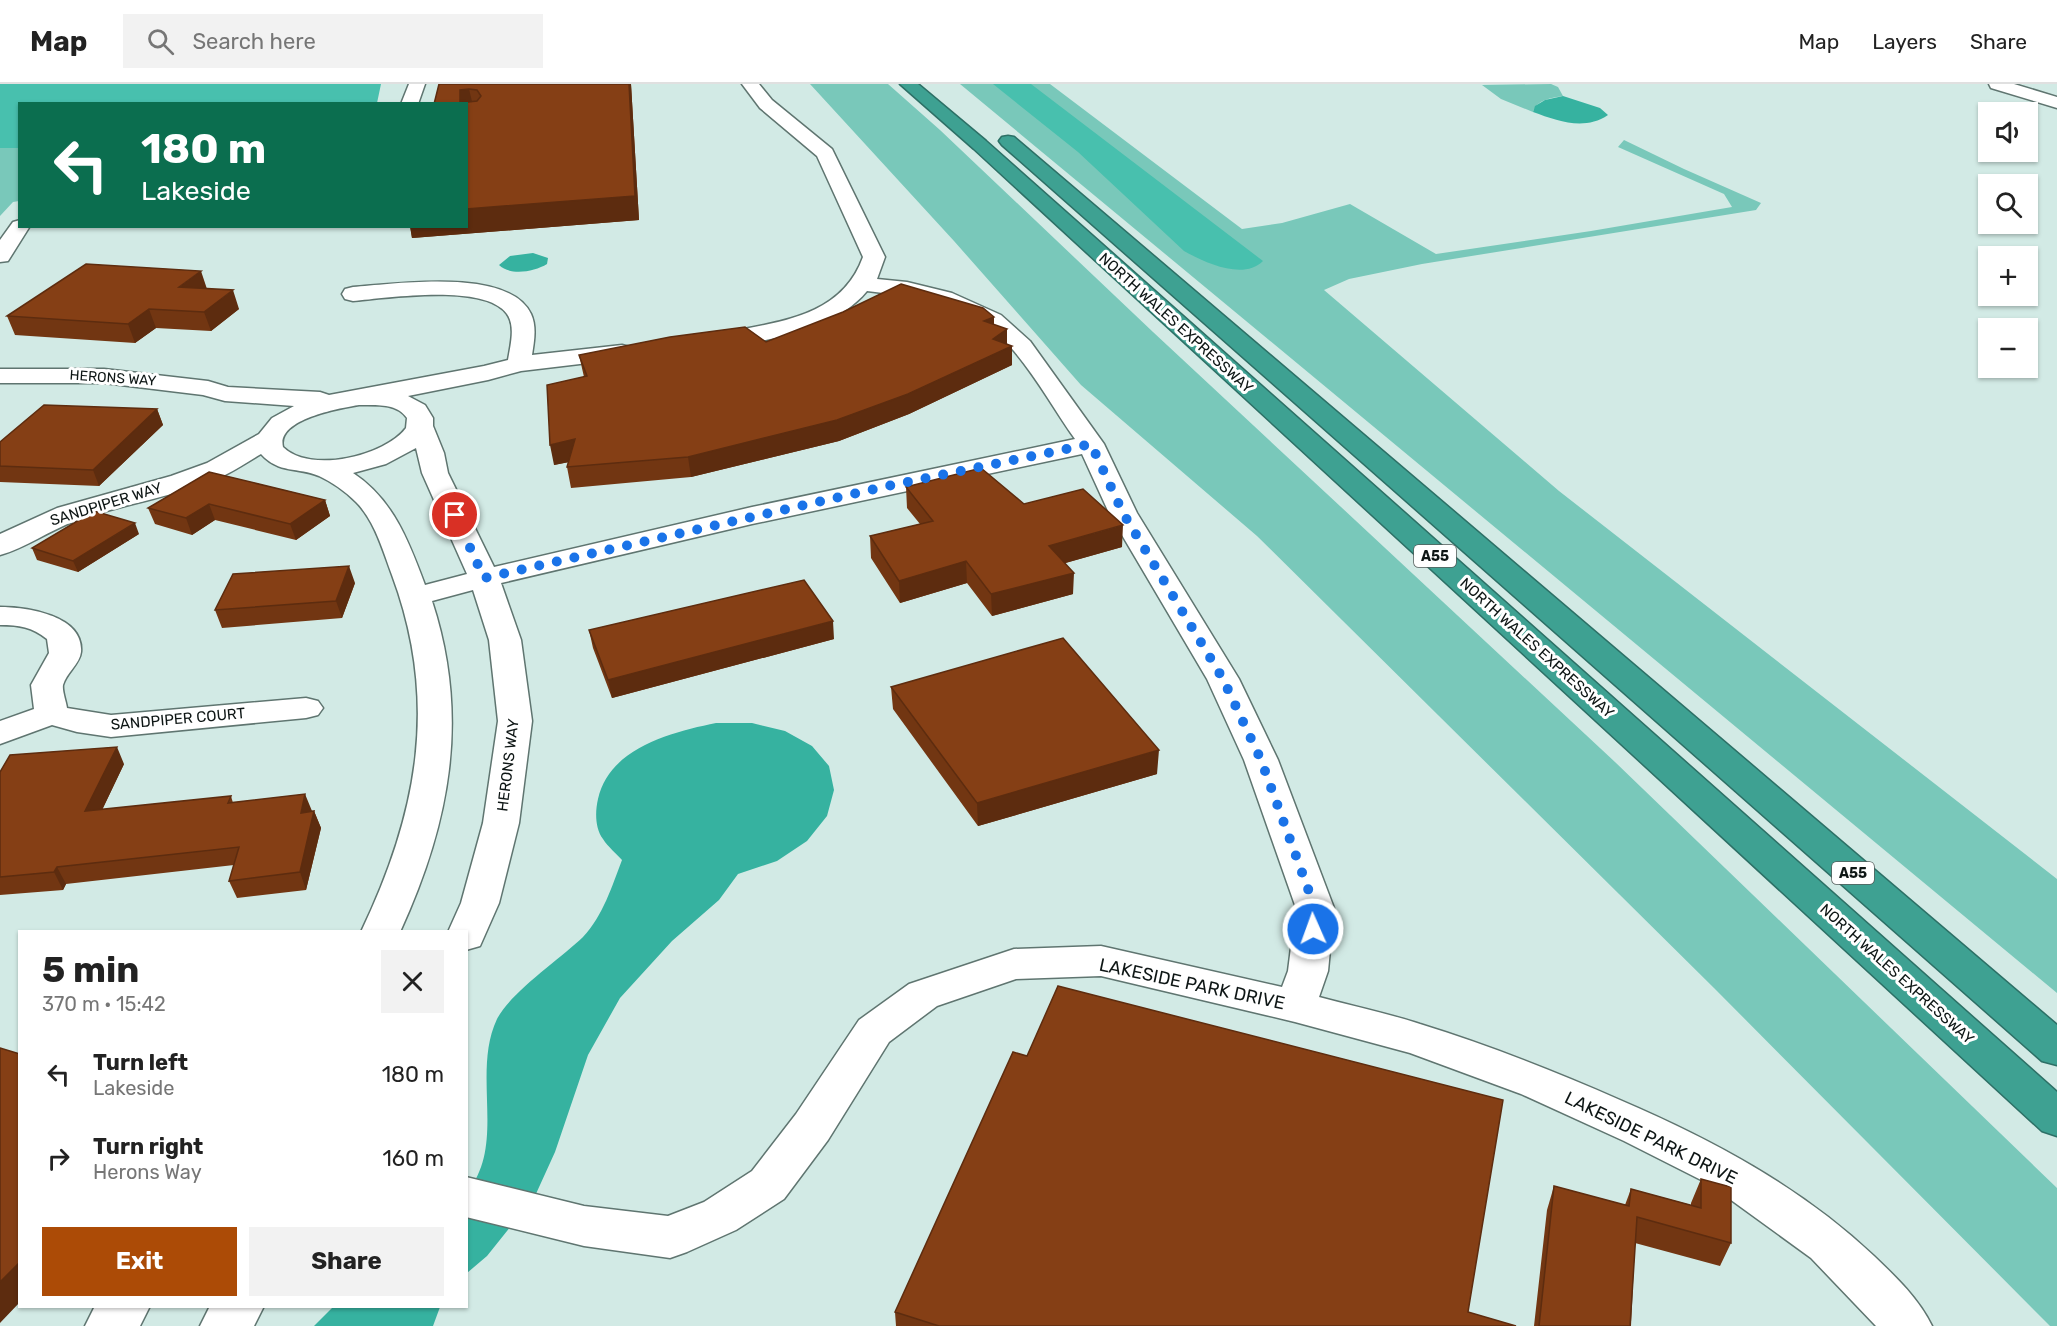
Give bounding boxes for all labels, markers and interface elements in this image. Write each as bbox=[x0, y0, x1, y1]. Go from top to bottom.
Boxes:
search box bbox=[123, 14, 543, 68]
text: Map bbox=[30, 25, 87, 58]
icon: search bbox=[144, 25, 177, 58]
text: Search here bbox=[192, 28, 316, 55]
text: Map bbox=[1798, 29, 1839, 54]
text: Layers bbox=[1872, 29, 1937, 54]
text: Share bbox=[1970, 29, 2027, 54]
map controls bbox=[1978, 102, 2038, 378]
button: sound bbox=[1978, 102, 2038, 162]
text: 180 m bbox=[141, 124, 266, 174]
icon: left bbox=[42, 126, 120, 204]
button: search bbox=[1978, 174, 2038, 234]
text: Lakeside bbox=[141, 175, 251, 207]
button: + bbox=[1978, 246, 2038, 306]
street label: NORTH WALES EXPRESSWAY bbox=[1095, 249, 1257, 397]
button: − bbox=[1978, 318, 2038, 378]
street label: HERONS WAY bbox=[69, 366, 157, 390]
street label: SANDPIPER WAY bbox=[48, 478, 164, 530]
pin bbox=[429, 489, 480, 540]
icon: arrive bbox=[438, 498, 471, 531]
road number: A55 bbox=[1414, 545, 1456, 567]
street label: NORTH WALES EXPRESSWAY bbox=[1456, 574, 1618, 722]
street label: SANDPIPER COURT bbox=[110, 704, 246, 734]
street label: HERONS WAY bbox=[493, 717, 523, 812]
road number: A55 bbox=[1832, 862, 1874, 884]
position arrow bbox=[1281, 897, 1345, 961]
street label: NORTH WALES EXPRESSWAY bbox=[1816, 900, 1978, 1048]
text: 5 min bbox=[42, 948, 139, 991]
button: close bbox=[381, 950, 444, 1013]
street label: LAKESIDE PARK DRIVE bbox=[1097, 954, 1287, 1014]
text: 370 m · 15:42 bbox=[42, 992, 166, 1016]
text: Turn left bbox=[93, 1049, 188, 1076]
icon: left bbox=[42, 1058, 75, 1091]
text: 180 m bbox=[382, 1061, 444, 1088]
text: Lakeside bbox=[93, 1076, 174, 1100]
street label: LAKESIDE PARK DRIVE bbox=[1561, 1087, 1741, 1189]
text: Turn right bbox=[93, 1133, 203, 1160]
icon: right bbox=[42, 1142, 75, 1175]
text: 160 m bbox=[382, 1145, 444, 1172]
text: Herons Way bbox=[93, 1160, 202, 1184]
button: Exit bbox=[42, 1227, 237, 1296]
button: Share bbox=[249, 1227, 444, 1296]

